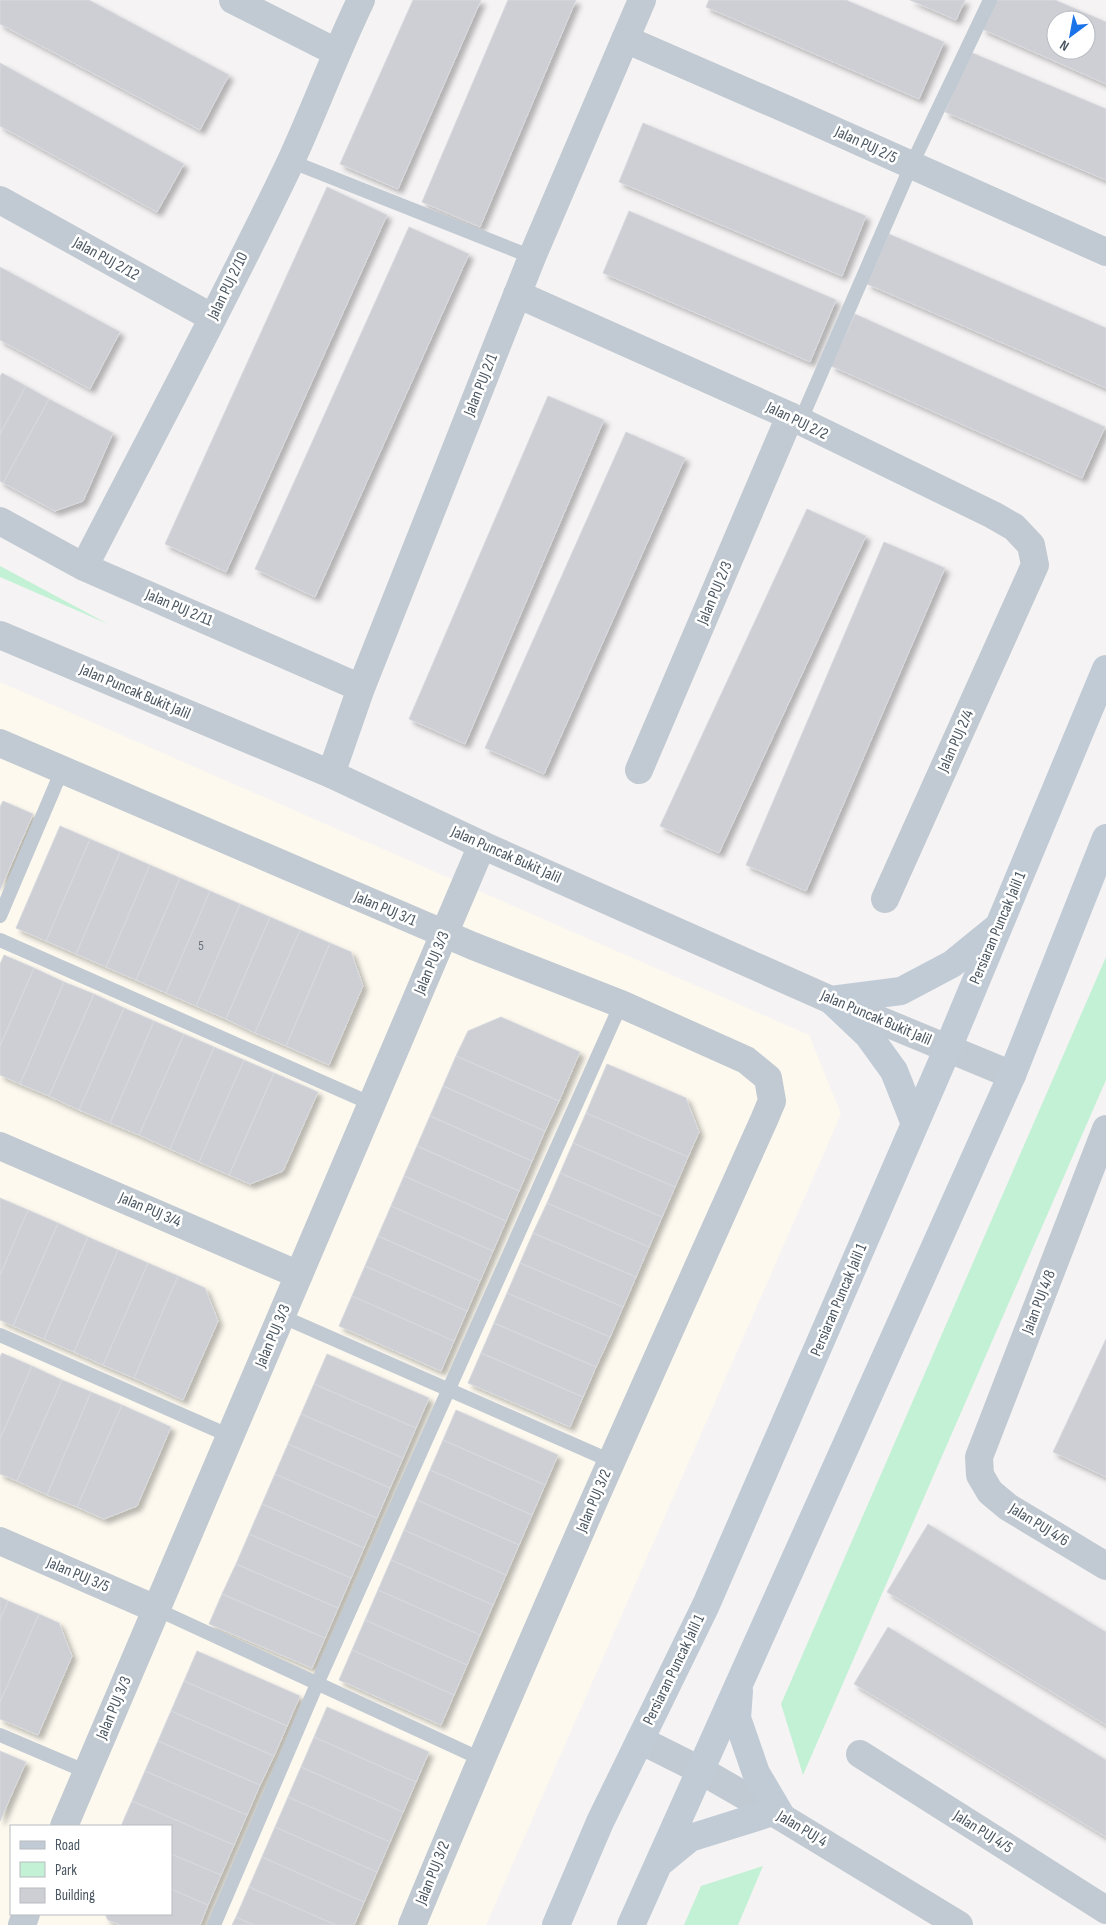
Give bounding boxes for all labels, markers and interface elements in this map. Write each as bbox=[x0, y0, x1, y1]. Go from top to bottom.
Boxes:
north arrow bbox=[1046, 10, 1096, 60]
text: N bbox=[1057, 36, 1072, 55]
street label: Jalan PUJ 2/5 bbox=[831, 122, 900, 168]
street label: Jalan PUJ 2/12 bbox=[69, 233, 142, 285]
street label: Jalan PUJ 2/10 bbox=[203, 249, 252, 324]
street label: Jalan PUJ 2/1 bbox=[460, 351, 502, 420]
street label: Jalan PUJ 2/2 bbox=[762, 397, 831, 444]
street label: Jalan PUJ 2/3 bbox=[693, 559, 737, 628]
street label: Jalan PUJ 2/11 bbox=[142, 585, 216, 631]
street label: Jalan Puncak Bukit Jalil bbox=[76, 660, 193, 724]
street label: Jalan PUJ 2/4 bbox=[933, 707, 978, 776]
street label: Jalan Puncak Bukit Jalil bbox=[447, 822, 564, 888]
street label: Persiaran Puncak Jalil 1 bbox=[966, 868, 1030, 987]
street label: Jalan PUJ 3/1 bbox=[350, 887, 419, 931]
street label: Jalan PUJ 3/3 bbox=[410, 929, 454, 998]
house number: 5 bbox=[198, 937, 204, 954]
street label: Jalan Puncak Bukit Jalil bbox=[817, 986, 934, 1050]
street label: Jalan PUJ 3/4 bbox=[115, 1188, 184, 1232]
street label: Persiaran Puncak Jalil 1 bbox=[807, 1240, 871, 1359]
street label: Jalan PUJ 4/8 bbox=[1018, 1267, 1060, 1337]
street label: Jalan PUJ 3/3 bbox=[251, 1302, 295, 1371]
street label: Jalan PUJ 3/2 bbox=[572, 1467, 616, 1536]
street label: Jalan PUJ 4/6 bbox=[1005, 1499, 1072, 1551]
street label: Jalan PUJ 3/5 bbox=[43, 1553, 112, 1597]
street label: Persiaran Puncak Jalil 1 bbox=[639, 1611, 709, 1728]
street label: Jalan PUJ 3/3 bbox=[92, 1674, 136, 1743]
street label: Jalan PUJ 4 bbox=[773, 1806, 831, 1851]
street label: Jalan PUJ 4/5 bbox=[949, 1806, 1016, 1858]
legend bbox=[10, 1825, 172, 1915]
text: Road bbox=[55, 1836, 80, 1855]
street label: Jalan PUJ 3/2 bbox=[411, 1839, 454, 1908]
text: Park bbox=[55, 1861, 77, 1880]
text: Building bbox=[55, 1886, 95, 1905]

